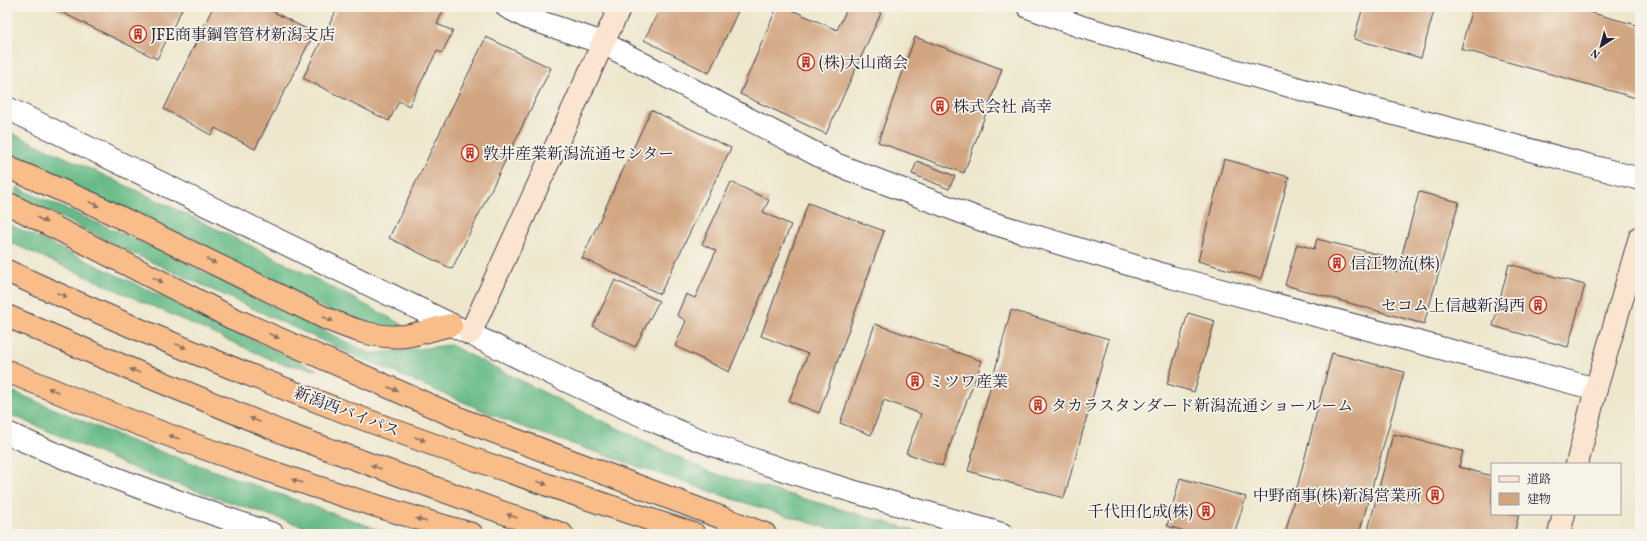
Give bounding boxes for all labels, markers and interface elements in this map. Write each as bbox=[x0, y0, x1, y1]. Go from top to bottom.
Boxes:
building icon: JFE商事鋼管管材新潟支店 bbox=[128, 24, 148, 44]
place label: JFE商事鋼管管材新潟支店 bbox=[151, 25, 335, 47]
north arrow bbox=[1581, 26, 1621, 66]
text: N bbox=[1588, 44, 1604, 61]
building icon: (株)大山商会 bbox=[796, 52, 816, 72]
place label: (株)大山商会 bbox=[819, 53, 908, 75]
building icon: 株式会社 高幸 bbox=[930, 96, 950, 116]
place label: 株式会社 高幸 bbox=[953, 97, 1052, 119]
building icon: 敦井産業新潟流通センター bbox=[460, 143, 480, 163]
place label: 敦井産業新潟流通センター bbox=[483, 144, 674, 166]
one-way arrow bbox=[89, 202, 101, 208]
one-way arrow bbox=[36, 217, 48, 224]
building icon: 信江物流(株) bbox=[1327, 253, 1347, 273]
place label: 信江物流(株) bbox=[1350, 254, 1440, 276]
one-way arrow bbox=[206, 258, 217, 264]
one-way arrow bbox=[152, 276, 163, 283]
one-way arrow bbox=[56, 292, 67, 298]
building icon: セコム上信越新潟西 bbox=[1528, 295, 1548, 315]
place label: セコム上信越新潟西 bbox=[1381, 296, 1525, 318]
one-way arrow bbox=[322, 317, 334, 323]
one-way arrow bbox=[269, 334, 281, 340]
one-way arrow bbox=[176, 343, 187, 349]
one-way arrow bbox=[129, 368, 140, 374]
building icon: ミツワ産業 bbox=[905, 371, 925, 391]
place label: ミツワ産業 bbox=[928, 372, 1008, 394]
street label: 新潟西バイパス bbox=[290, 383, 402, 443]
one-way arrow bbox=[47, 386, 59, 392]
one-way arrow bbox=[388, 386, 399, 392]
building icon: タカラスタンダード新潟流通ショールーム bbox=[1028, 395, 1048, 415]
place label: タカラスタンダード新潟流通ショールーム bbox=[1051, 396, 1353, 418]
one-way arrow bbox=[248, 417, 260, 423]
one-way arrow bbox=[168, 434, 180, 440]
one-way arrow bbox=[414, 436, 426, 442]
one-way arrow bbox=[370, 463, 382, 469]
legend bbox=[1491, 463, 1621, 515]
text: 道路 bbox=[1527, 472, 1551, 488]
one-way arrow bbox=[291, 478, 303, 484]
one-way arrow bbox=[537, 481, 549, 487]
building icon: 中野商事(株)新潟営業所 bbox=[1425, 485, 1445, 505]
place label: 中野商事(株)新潟営業所 bbox=[1253, 486, 1422, 508]
text: 建物 bbox=[1527, 492, 1551, 508]
building icon: 千代田化成(株) bbox=[1196, 501, 1216, 521]
place label: 千代田化成(株) bbox=[1088, 502, 1193, 524]
one-way arrow bbox=[505, 513, 517, 519]
one-way arrow bbox=[415, 517, 427, 523]

